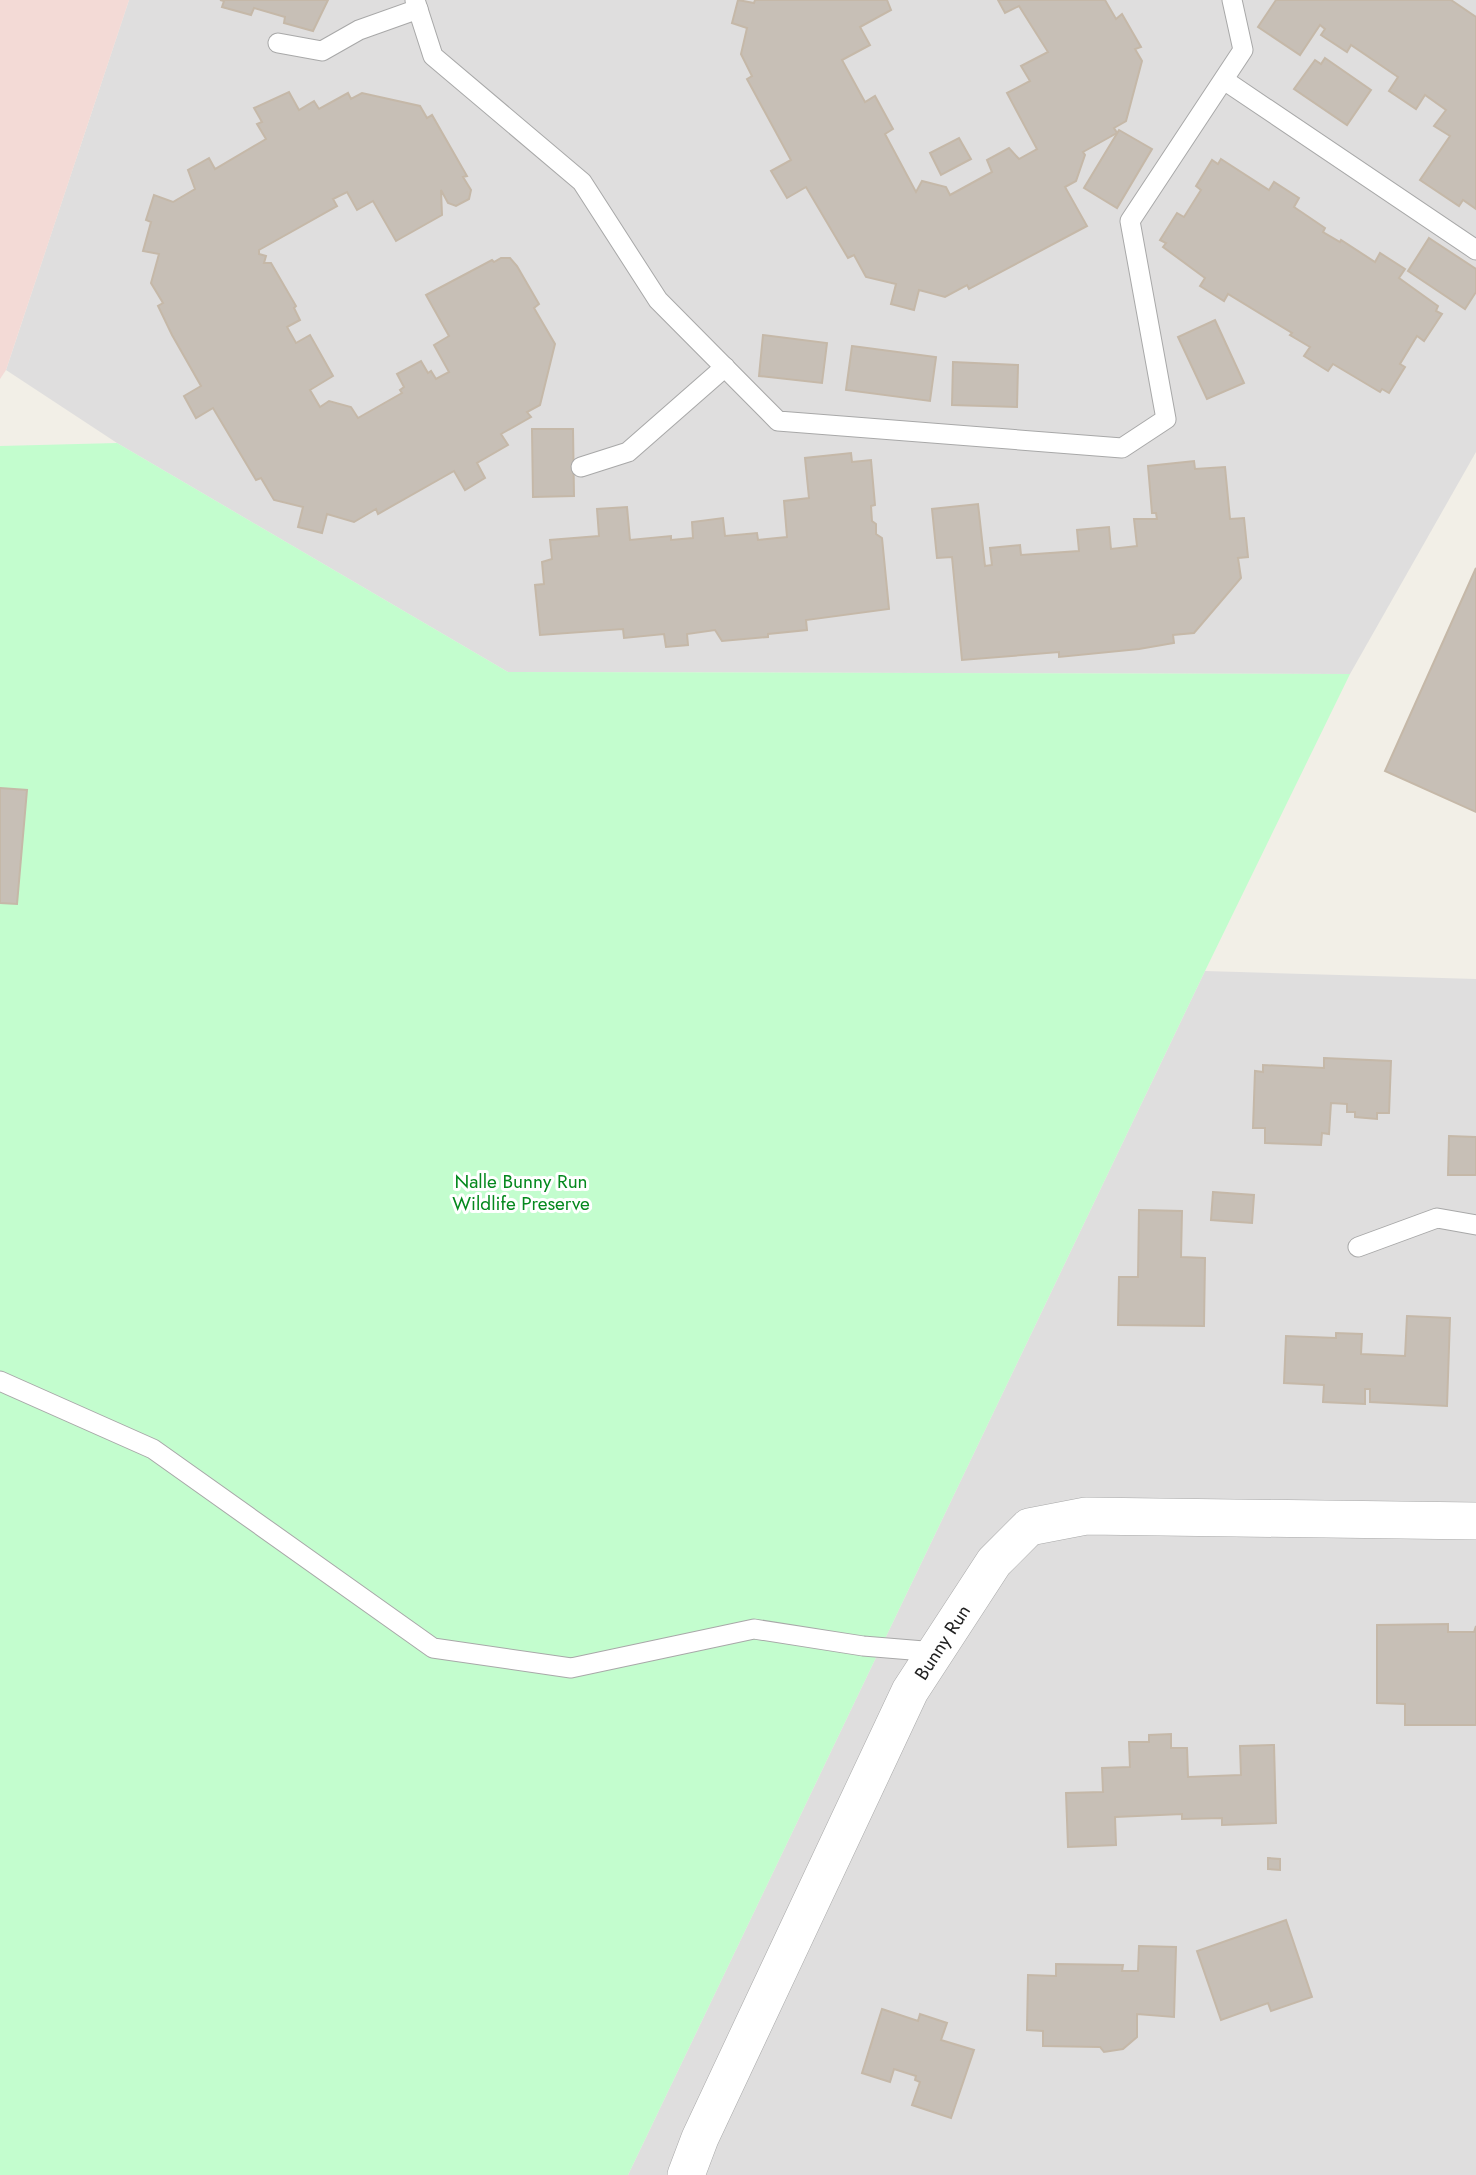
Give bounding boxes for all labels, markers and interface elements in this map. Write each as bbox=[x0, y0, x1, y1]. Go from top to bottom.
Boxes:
park label: Nalle Bunny Run Wildlife Preserve bbox=[452, 1168, 590, 1217]
street label: Bunny Run bbox=[908, 1599, 977, 1685]

